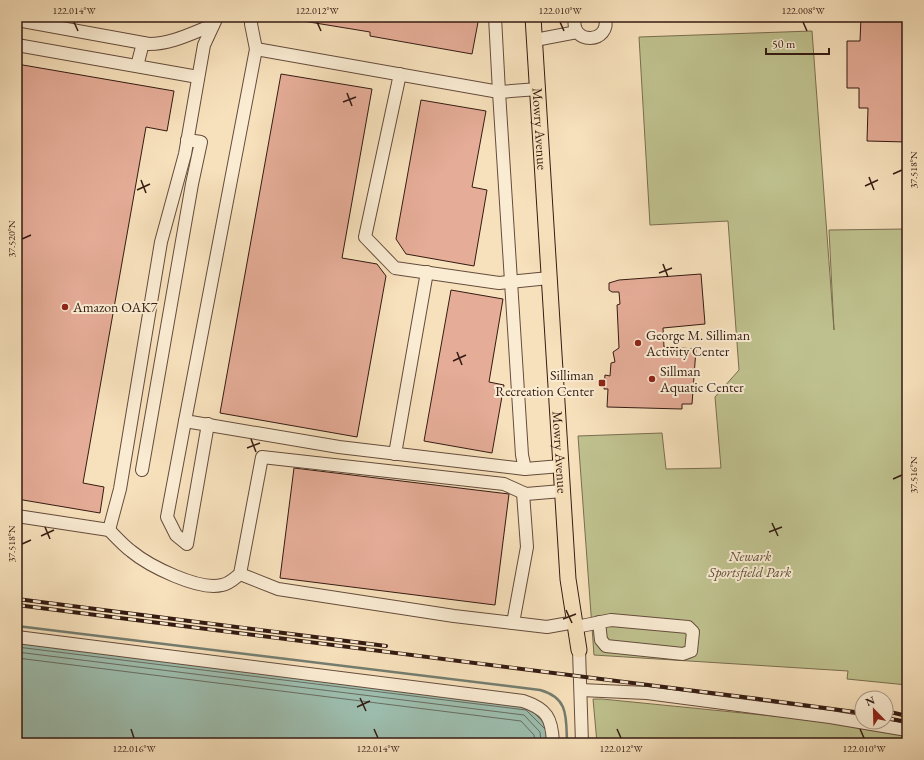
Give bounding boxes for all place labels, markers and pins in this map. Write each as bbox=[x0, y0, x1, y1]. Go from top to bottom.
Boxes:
place label: Amazon OAK7 bbox=[72, 298, 158, 316]
marker: Amazon OAK7 bbox=[60, 302, 70, 312]
place label: George M. Silliman Activity Center bbox=[645, 326, 751, 360]
marker: George M. Silliman Activity Center bbox=[633, 338, 643, 348]
place label: Sillman Aquatic Center bbox=[659, 362, 744, 396]
place label: Silliman Recreation Center bbox=[495, 366, 595, 400]
marker: Sillman Aquatic Center bbox=[647, 374, 657, 384]
marker: Silliman Recreation Center bbox=[597, 378, 607, 388]

